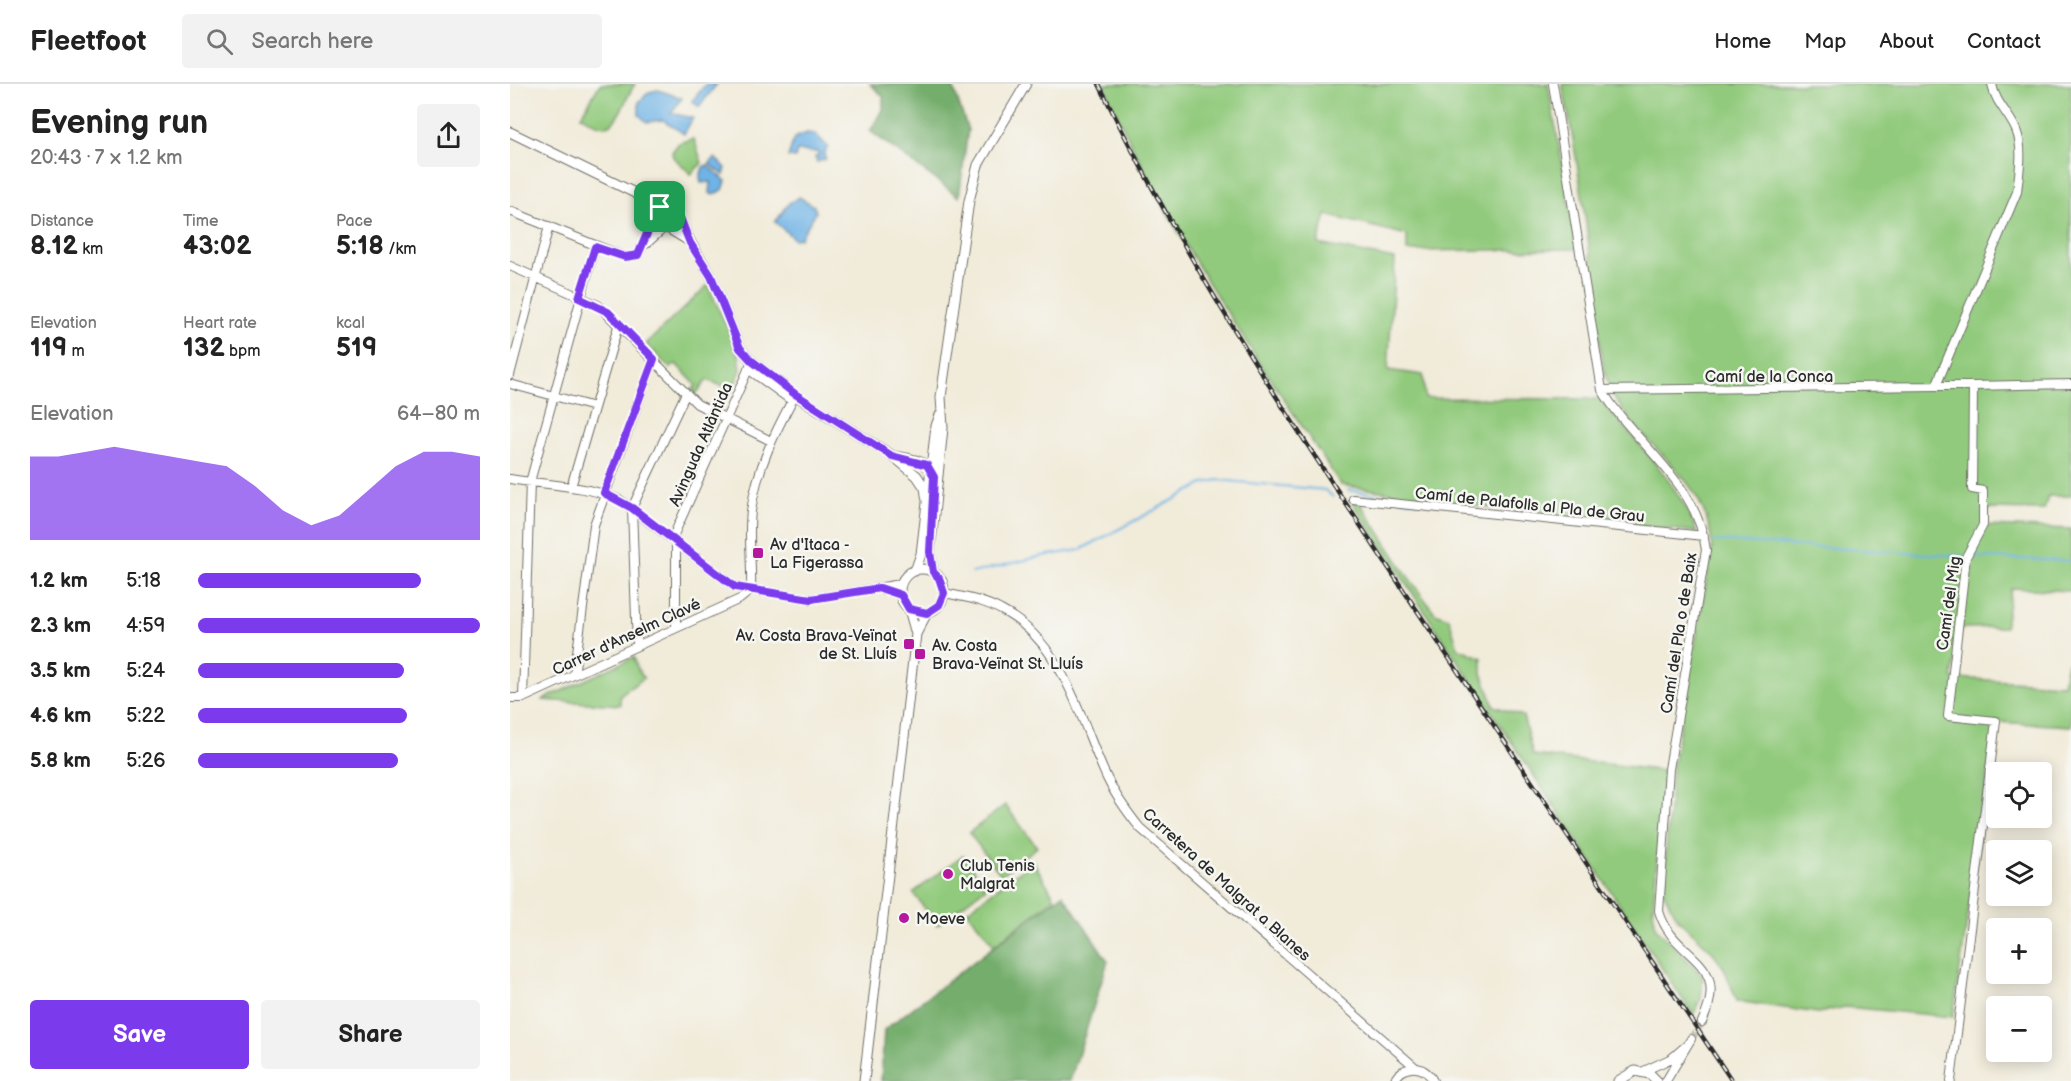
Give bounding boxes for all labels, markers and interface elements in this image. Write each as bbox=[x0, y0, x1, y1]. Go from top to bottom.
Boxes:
search box bbox=[182, 14, 602, 68]
text: Fleetfoot bbox=[30, 25, 146, 58]
icon: search bbox=[203, 25, 236, 58]
text: Search here bbox=[251, 28, 373, 55]
text: Home bbox=[1714, 29, 1771, 54]
text: Map bbox=[1804, 29, 1846, 54]
text: About bbox=[1879, 29, 1934, 54]
text: Contact bbox=[1967, 29, 2041, 54]
text: Evening run bbox=[30, 103, 208, 143]
button: share bbox=[417, 104, 480, 167]
text: 20:43 · 7 × 1.2 km bbox=[30, 146, 183, 170]
pin bbox=[634, 181, 685, 232]
icon: arrive bbox=[643, 190, 676, 223]
text: Distance bbox=[30, 212, 94, 231]
text: Time bbox=[183, 212, 218, 231]
text: Pace bbox=[336, 212, 372, 231]
text: 8.12 bbox=[30, 231, 78, 262]
text: 43:02 bbox=[183, 231, 252, 262]
text: 5:18 bbox=[336, 231, 384, 262]
text: km bbox=[78, 240, 103, 259]
text: /km bbox=[384, 240, 416, 259]
text: Elevation bbox=[30, 314, 97, 333]
text: Heart rate bbox=[183, 314, 257, 333]
text: kcal bbox=[336, 314, 365, 333]
text: 119 bbox=[30, 333, 67, 364]
text: 132 bbox=[183, 333, 225, 364]
text: 519 bbox=[336, 333, 377, 364]
text: m bbox=[67, 342, 85, 361]
text: bpm bbox=[225, 342, 261, 361]
street label: Camí de la Conca bbox=[1705, 368, 1833, 387]
street label: Avinguda Atlàntida bbox=[666, 380, 737, 510]
text: Elevation bbox=[30, 402, 113, 426]
text: 64–80 m bbox=[397, 402, 480, 426]
street label: Camí de Palafolls al Pla de Grau bbox=[1414, 484, 1646, 527]
place label: Av d'Itaca - La Figerassa bbox=[770, 536, 864, 573]
marker: Av d'Itaca - La Figerassa bbox=[751, 546, 765, 560]
street label: Camí del Pla o de Baix bbox=[1657, 551, 1702, 715]
street label: Camí del Mig bbox=[1933, 555, 1966, 652]
text: 1.2 km bbox=[30, 569, 88, 593]
text: 5:18 bbox=[126, 569, 161, 593]
street label: Carrer d'Anselm Clavé bbox=[549, 594, 704, 680]
text: 2.3 km bbox=[30, 614, 91, 638]
text: 4:59 bbox=[126, 614, 165, 638]
place label: Av. Costa Brava-Veïnat de St. Lluís bbox=[736, 627, 897, 664]
marker: Av. Costa Brava-Veïnat de St. Lluís bbox=[902, 637, 916, 651]
place label: Av. Costa Brava-Veïnat St. Lluís bbox=[932, 637, 1083, 674]
marker: Av. Costa Brava-Veïnat St. Lluís bbox=[913, 647, 927, 661]
text: 3.5 km bbox=[30, 659, 91, 683]
text: 5:24 bbox=[126, 659, 165, 683]
text: 4.6 km bbox=[30, 704, 91, 728]
text: 5:22 bbox=[126, 704, 165, 728]
text: 5.8 km bbox=[30, 749, 91, 773]
text: 5:26 bbox=[126, 749, 166, 773]
map controls bbox=[1986, 762, 2052, 1062]
button: locate bbox=[1986, 762, 2052, 828]
street label: Carretera de Malgrat a Blanes bbox=[1138, 805, 1314, 966]
button: layers bbox=[1986, 840, 2052, 906]
place label: Club Tenis Malgrat bbox=[960, 857, 1035, 894]
marker: Club Tenis Malgrat bbox=[941, 867, 955, 881]
place label: Moeve bbox=[916, 910, 966, 929]
marker: Moeve bbox=[897, 911, 911, 925]
button: + bbox=[1986, 918, 2052, 984]
button: − bbox=[1986, 996, 2052, 1062]
button: Save bbox=[30, 1000, 249, 1069]
button: Share bbox=[261, 1000, 480, 1069]

